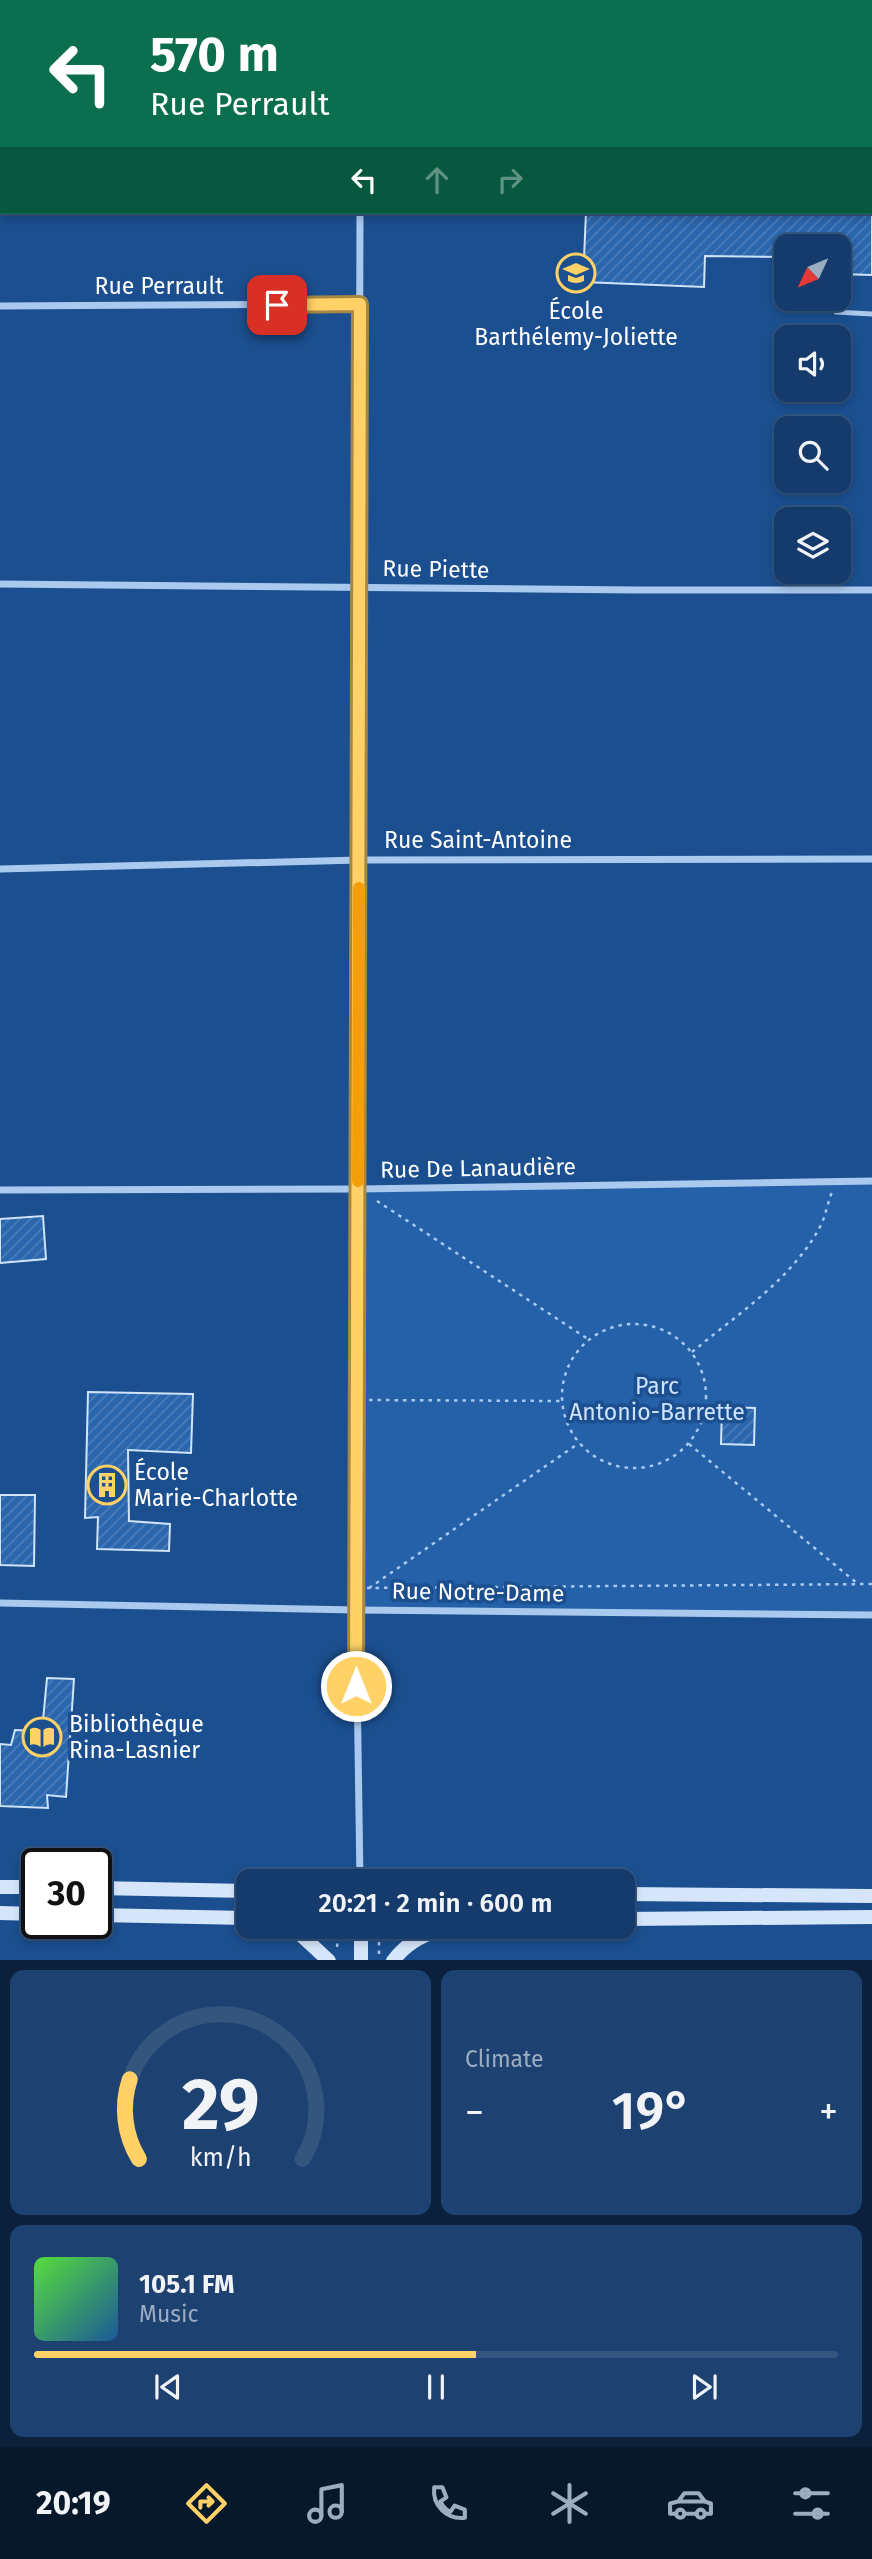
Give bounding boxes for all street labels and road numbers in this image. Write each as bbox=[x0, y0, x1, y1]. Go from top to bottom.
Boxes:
street label: Rue Perrault bbox=[94, 272, 224, 300]
street label: Rue Piette bbox=[382, 554, 490, 584]
street label: Rue Saint-Antoine bbox=[384, 826, 572, 854]
street label: Rue De Lanaudière bbox=[380, 1152, 576, 1184]
street label: Rue Notre-Dame bbox=[391, 1576, 565, 1608]

